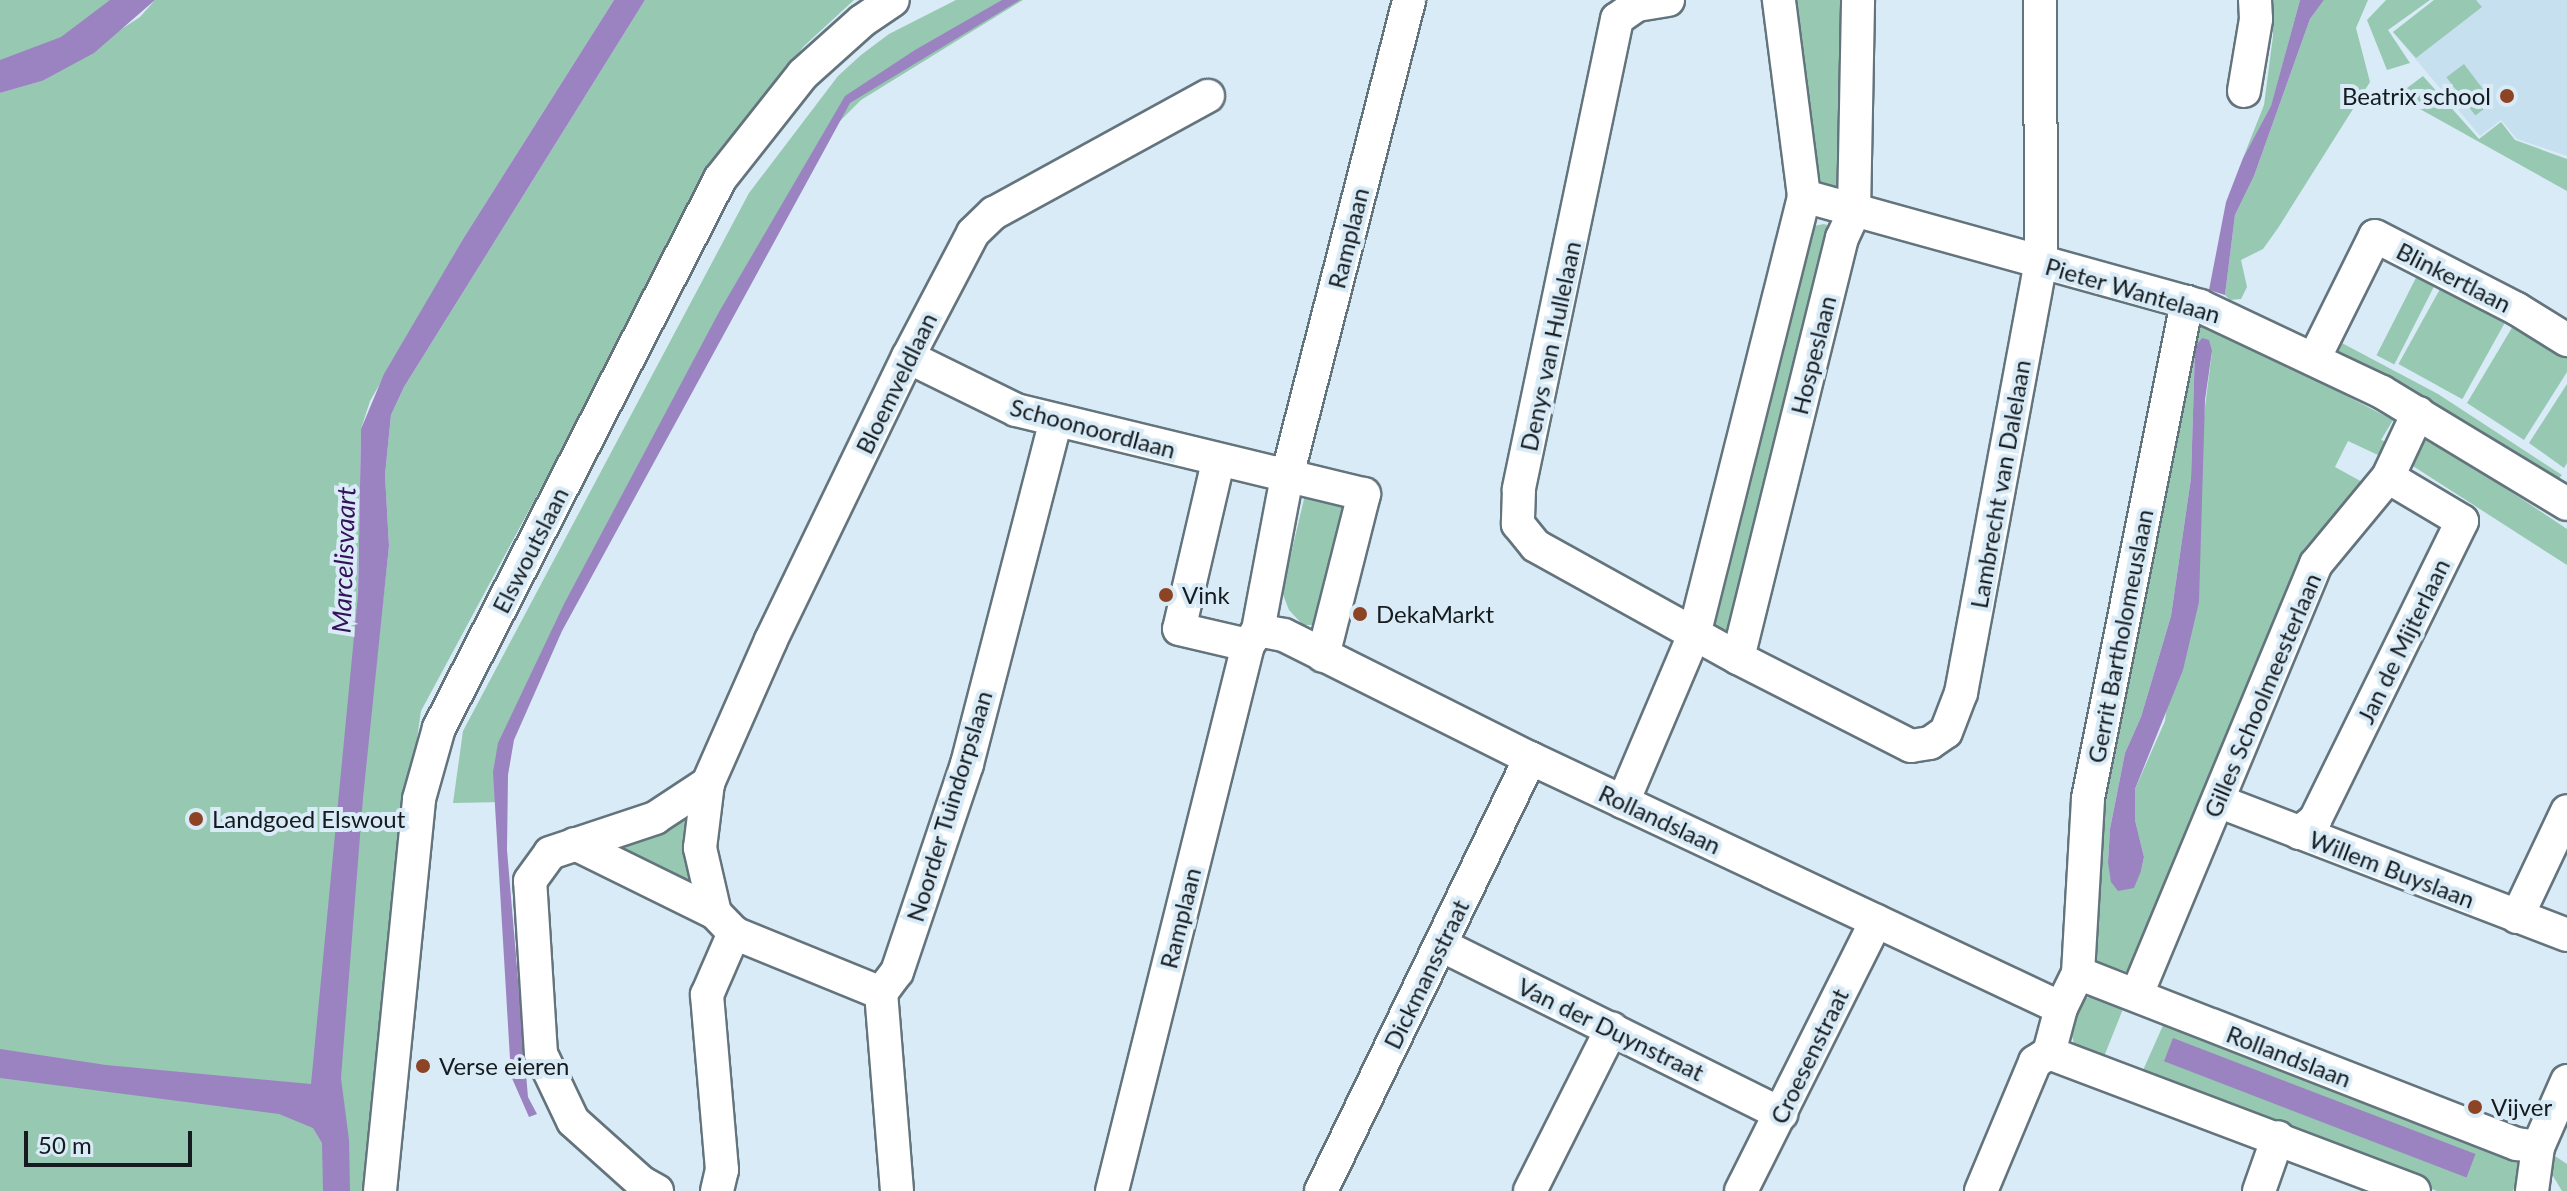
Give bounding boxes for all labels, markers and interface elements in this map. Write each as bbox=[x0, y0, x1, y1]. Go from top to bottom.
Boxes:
place label: Beatrix school bbox=[2342, 82, 2491, 110]
marker: Beatrix school bbox=[2498, 87, 2516, 105]
street label: Ramplaan bbox=[1322, 185, 1374, 291]
street label: Blinkertlaan bbox=[2392, 236, 2516, 318]
street label: Denys van Hullelaan bbox=[1514, 238, 1586, 454]
street label: Pieter Wantelaan bbox=[2042, 251, 2224, 329]
street label: Hospeslaan bbox=[1784, 293, 1842, 417]
street label: Bloemveldlaan bbox=[849, 308, 943, 458]
street label: Lambrecht van Dalelaan bbox=[1964, 357, 2036, 611]
street label: Schoonoordlaan bbox=[1007, 392, 1179, 464]
street label: Elswoutslaan bbox=[486, 482, 574, 618]
water label: Marcelisvaart bbox=[326, 486, 362, 634]
street label: Gerrit Bartholomeuslaan bbox=[2081, 507, 2159, 765]
street label: Jan de Mijterlaan bbox=[2351, 554, 2455, 728]
street label: Gilles Schoolmeesterlaan bbox=[2197, 568, 2327, 822]
place label: Vink bbox=[1182, 581, 1230, 609]
marker: Vink bbox=[1157, 586, 1175, 604]
place label: DekaMarkt bbox=[1376, 600, 1494, 628]
marker: DekaMarkt bbox=[1351, 605, 1369, 623]
street label: Noorder Tuindorpslaan bbox=[900, 686, 998, 926]
street label: Rollandslaan bbox=[1594, 778, 1726, 860]
place label: Landgoed Elswout bbox=[212, 805, 405, 833]
marker: Landgoed Elswout bbox=[187, 810, 205, 828]
street label: Willem Buyslaan bbox=[2305, 824, 2479, 914]
street label: Ramplaan bbox=[1154, 865, 1206, 971]
street label: Dickmansstraat bbox=[1377, 895, 1475, 1053]
street label: Van der Duynstraat bbox=[1513, 971, 1709, 1087]
street label: Croesenstraat bbox=[1764, 984, 1854, 1128]
street label: Rollandslaan bbox=[2223, 1019, 2355, 1093]
place label: Verse eieren bbox=[439, 1052, 569, 1080]
marker: Verse eieren bbox=[414, 1057, 432, 1075]
place label: Vijver bbox=[2491, 1093, 2552, 1121]
marker: Vijver bbox=[2466, 1098, 2484, 1116]
scale bar bbox=[28, 1115, 196, 1165]
text: 50 m bbox=[38, 1130, 92, 1159]

